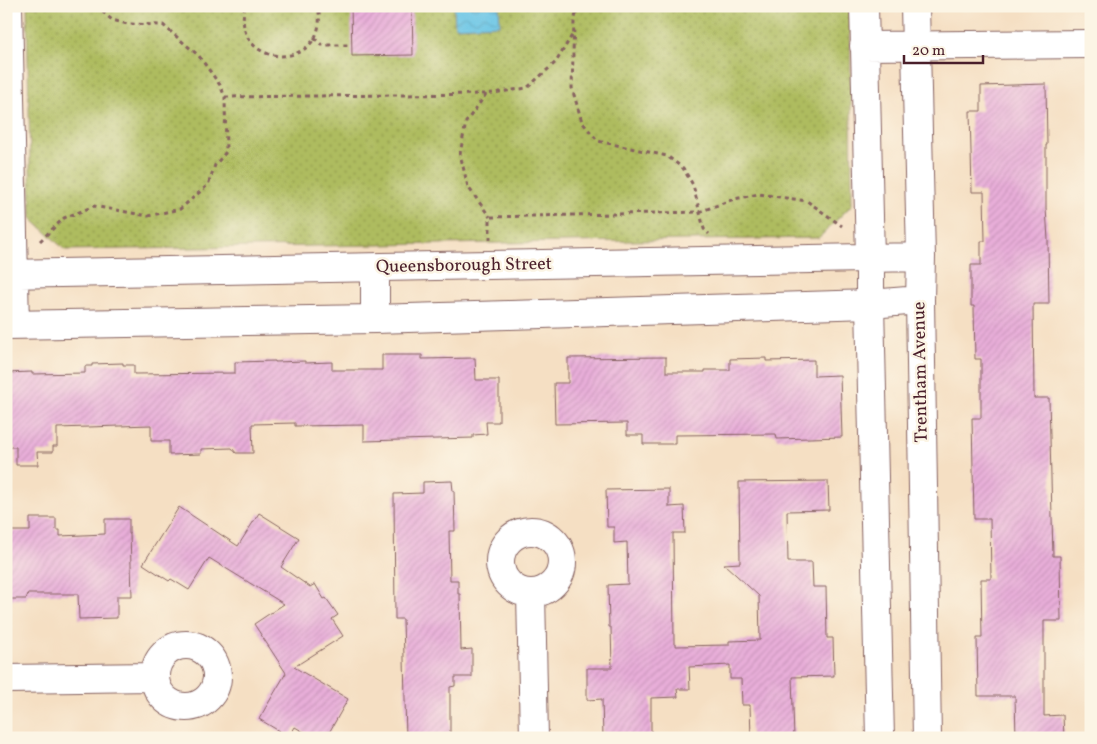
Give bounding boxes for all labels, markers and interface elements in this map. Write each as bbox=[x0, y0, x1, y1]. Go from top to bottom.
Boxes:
scale bar bbox=[904, 32, 983, 64]
text: 20 m bbox=[912, 41, 945, 62]
street label: Queensborough Street bbox=[376, 252, 552, 280]
street label: Trentham Avenue bbox=[907, 301, 935, 443]

